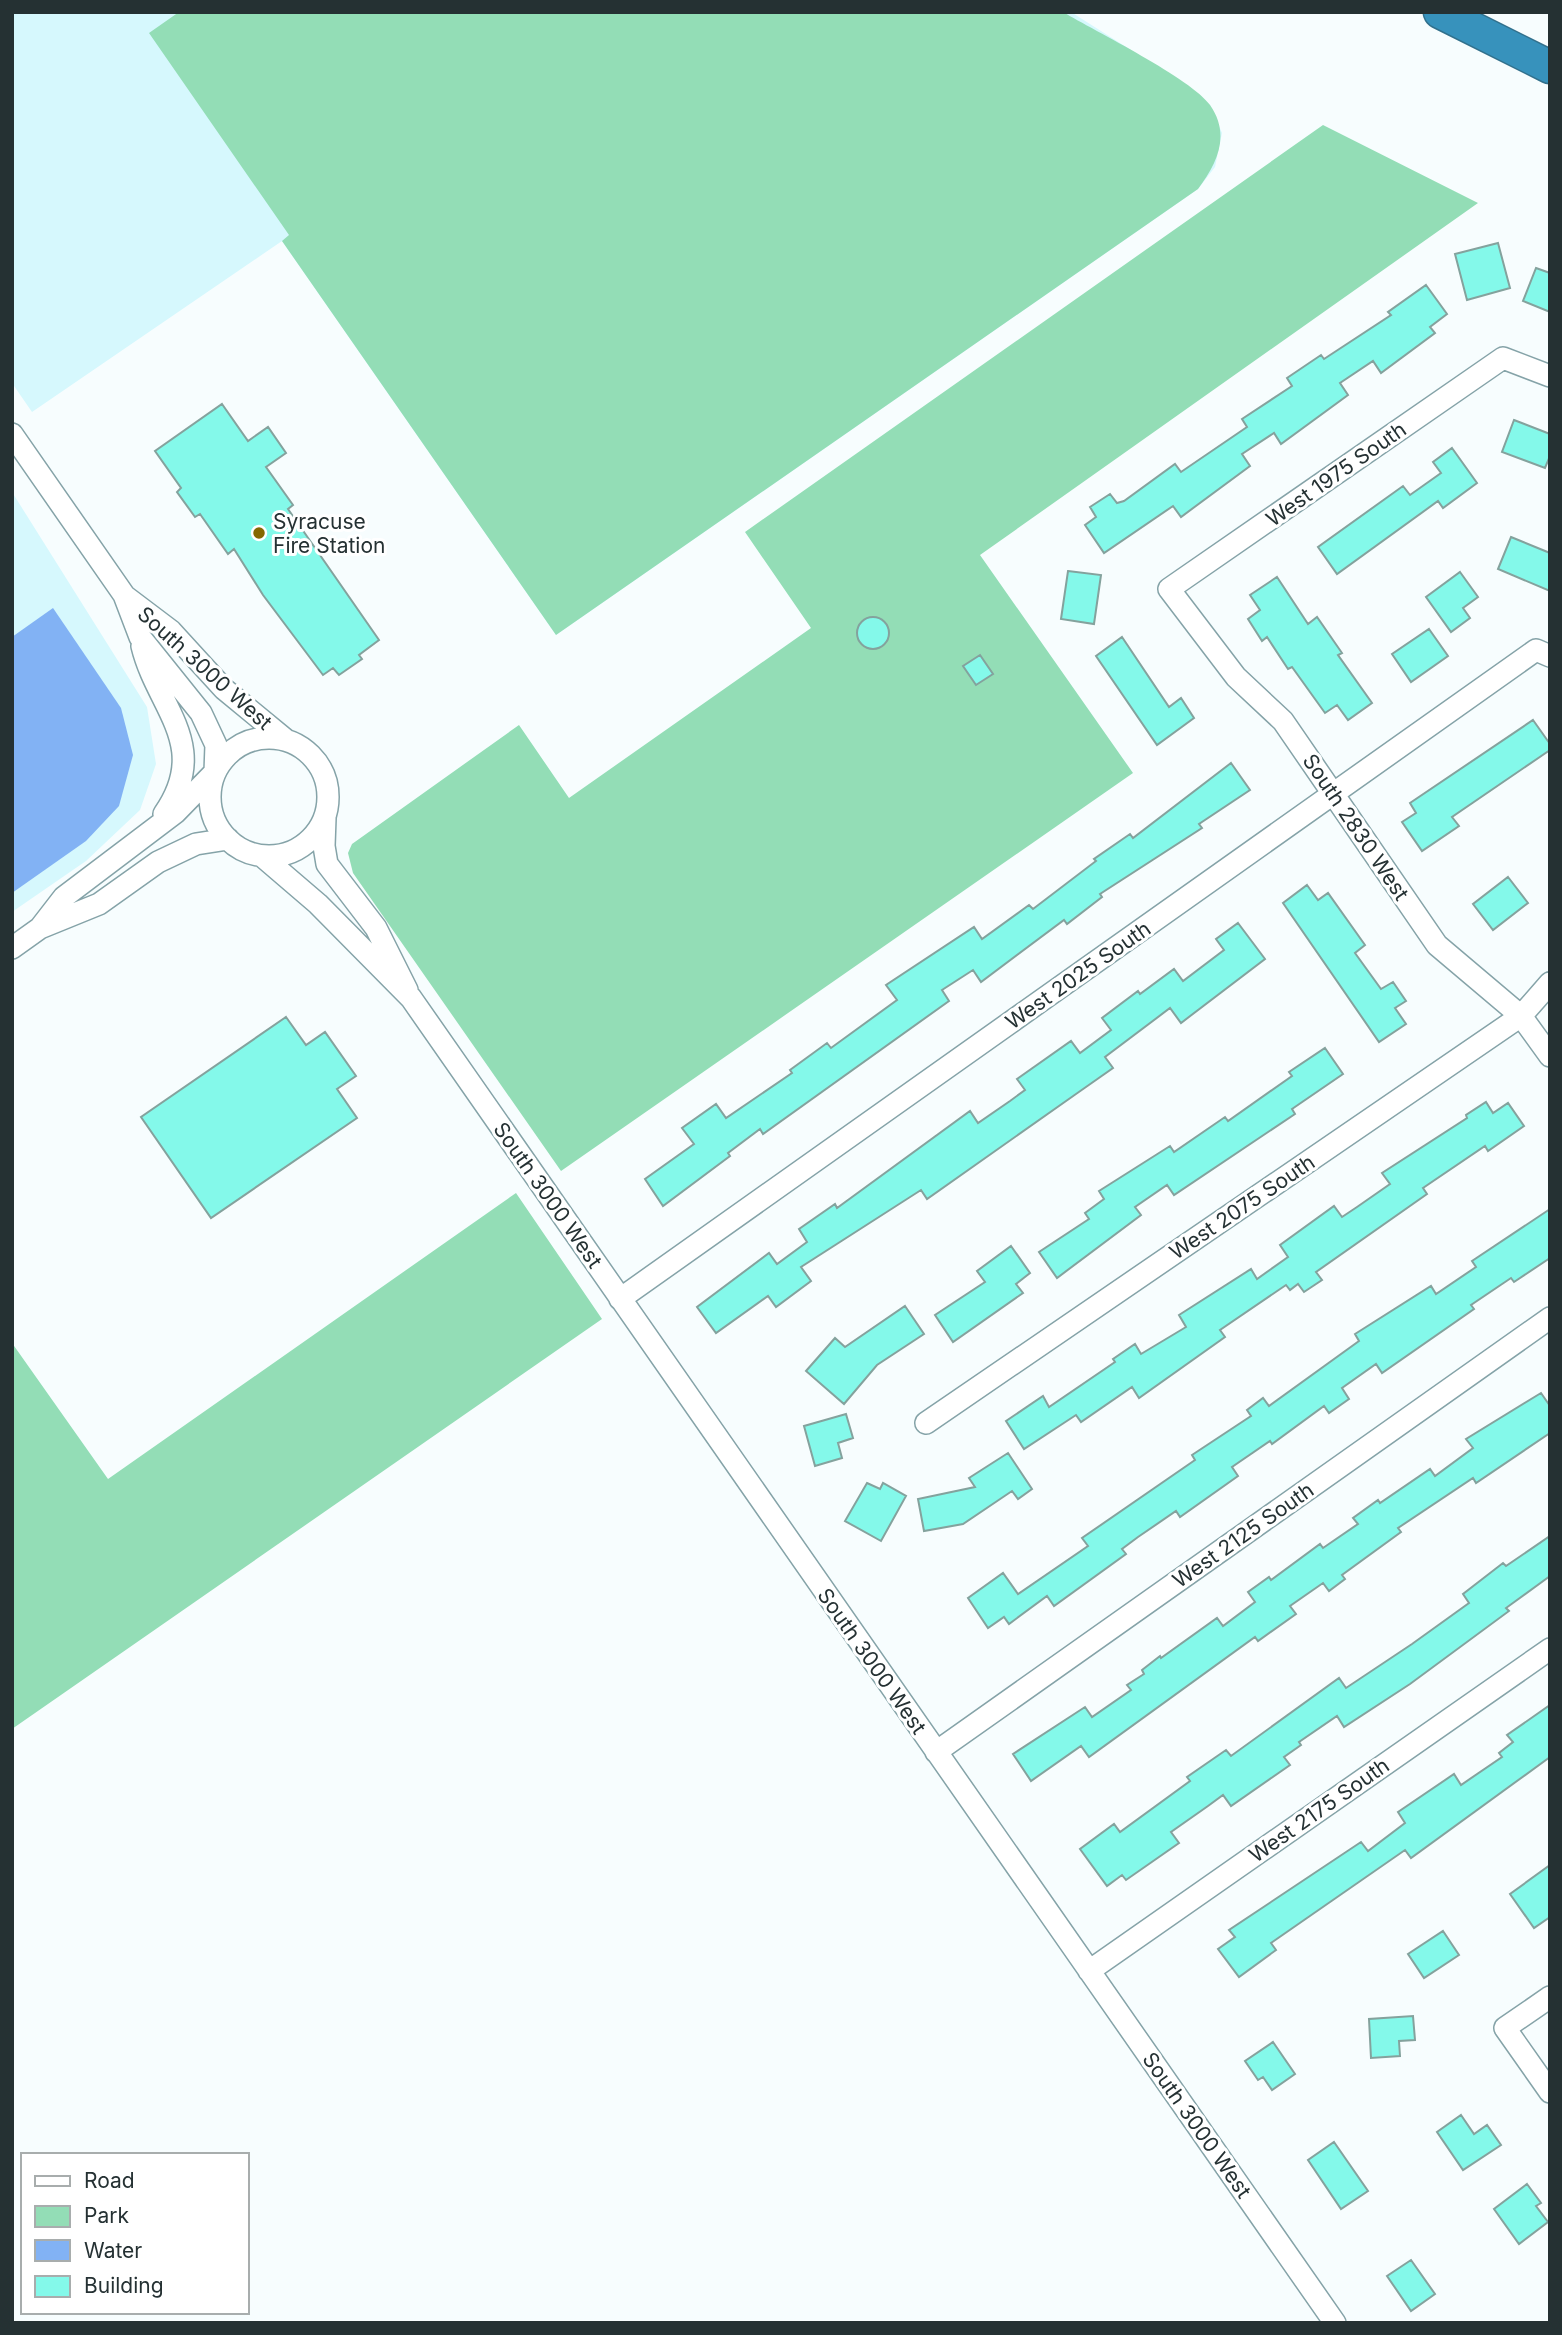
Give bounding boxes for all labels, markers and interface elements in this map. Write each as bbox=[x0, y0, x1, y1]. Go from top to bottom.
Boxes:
street label: West 1975 South bbox=[1261, 416, 1411, 532]
place label: Syracuse Fire Station bbox=[273, 509, 385, 558]
marker: Syracuse Fire Station bbox=[251, 525, 267, 541]
street label: South 3000 West bbox=[133, 601, 277, 735]
street label: South 2830 West bbox=[1298, 749, 1414, 905]
street label: West 2025 South bbox=[1001, 916, 1155, 1034]
street label: South 3000 West bbox=[488, 1117, 608, 1273]
street label: West 2075 South bbox=[1165, 1149, 1319, 1265]
street label: West 2125 South bbox=[1168, 1477, 1318, 1593]
street label: South 3000 West bbox=[812, 1583, 932, 1739]
street label: West 2175 South bbox=[1244, 1752, 1394, 1868]
street label: South 3000 West bbox=[1137, 2047, 1257, 2203]
legend bbox=[21, 2153, 248, 2314]
text: Road bbox=[84, 2168, 135, 2193]
text: Park bbox=[84, 2203, 129, 2228]
text: Water bbox=[84, 2238, 142, 2263]
text: Building bbox=[84, 2273, 164, 2298]

